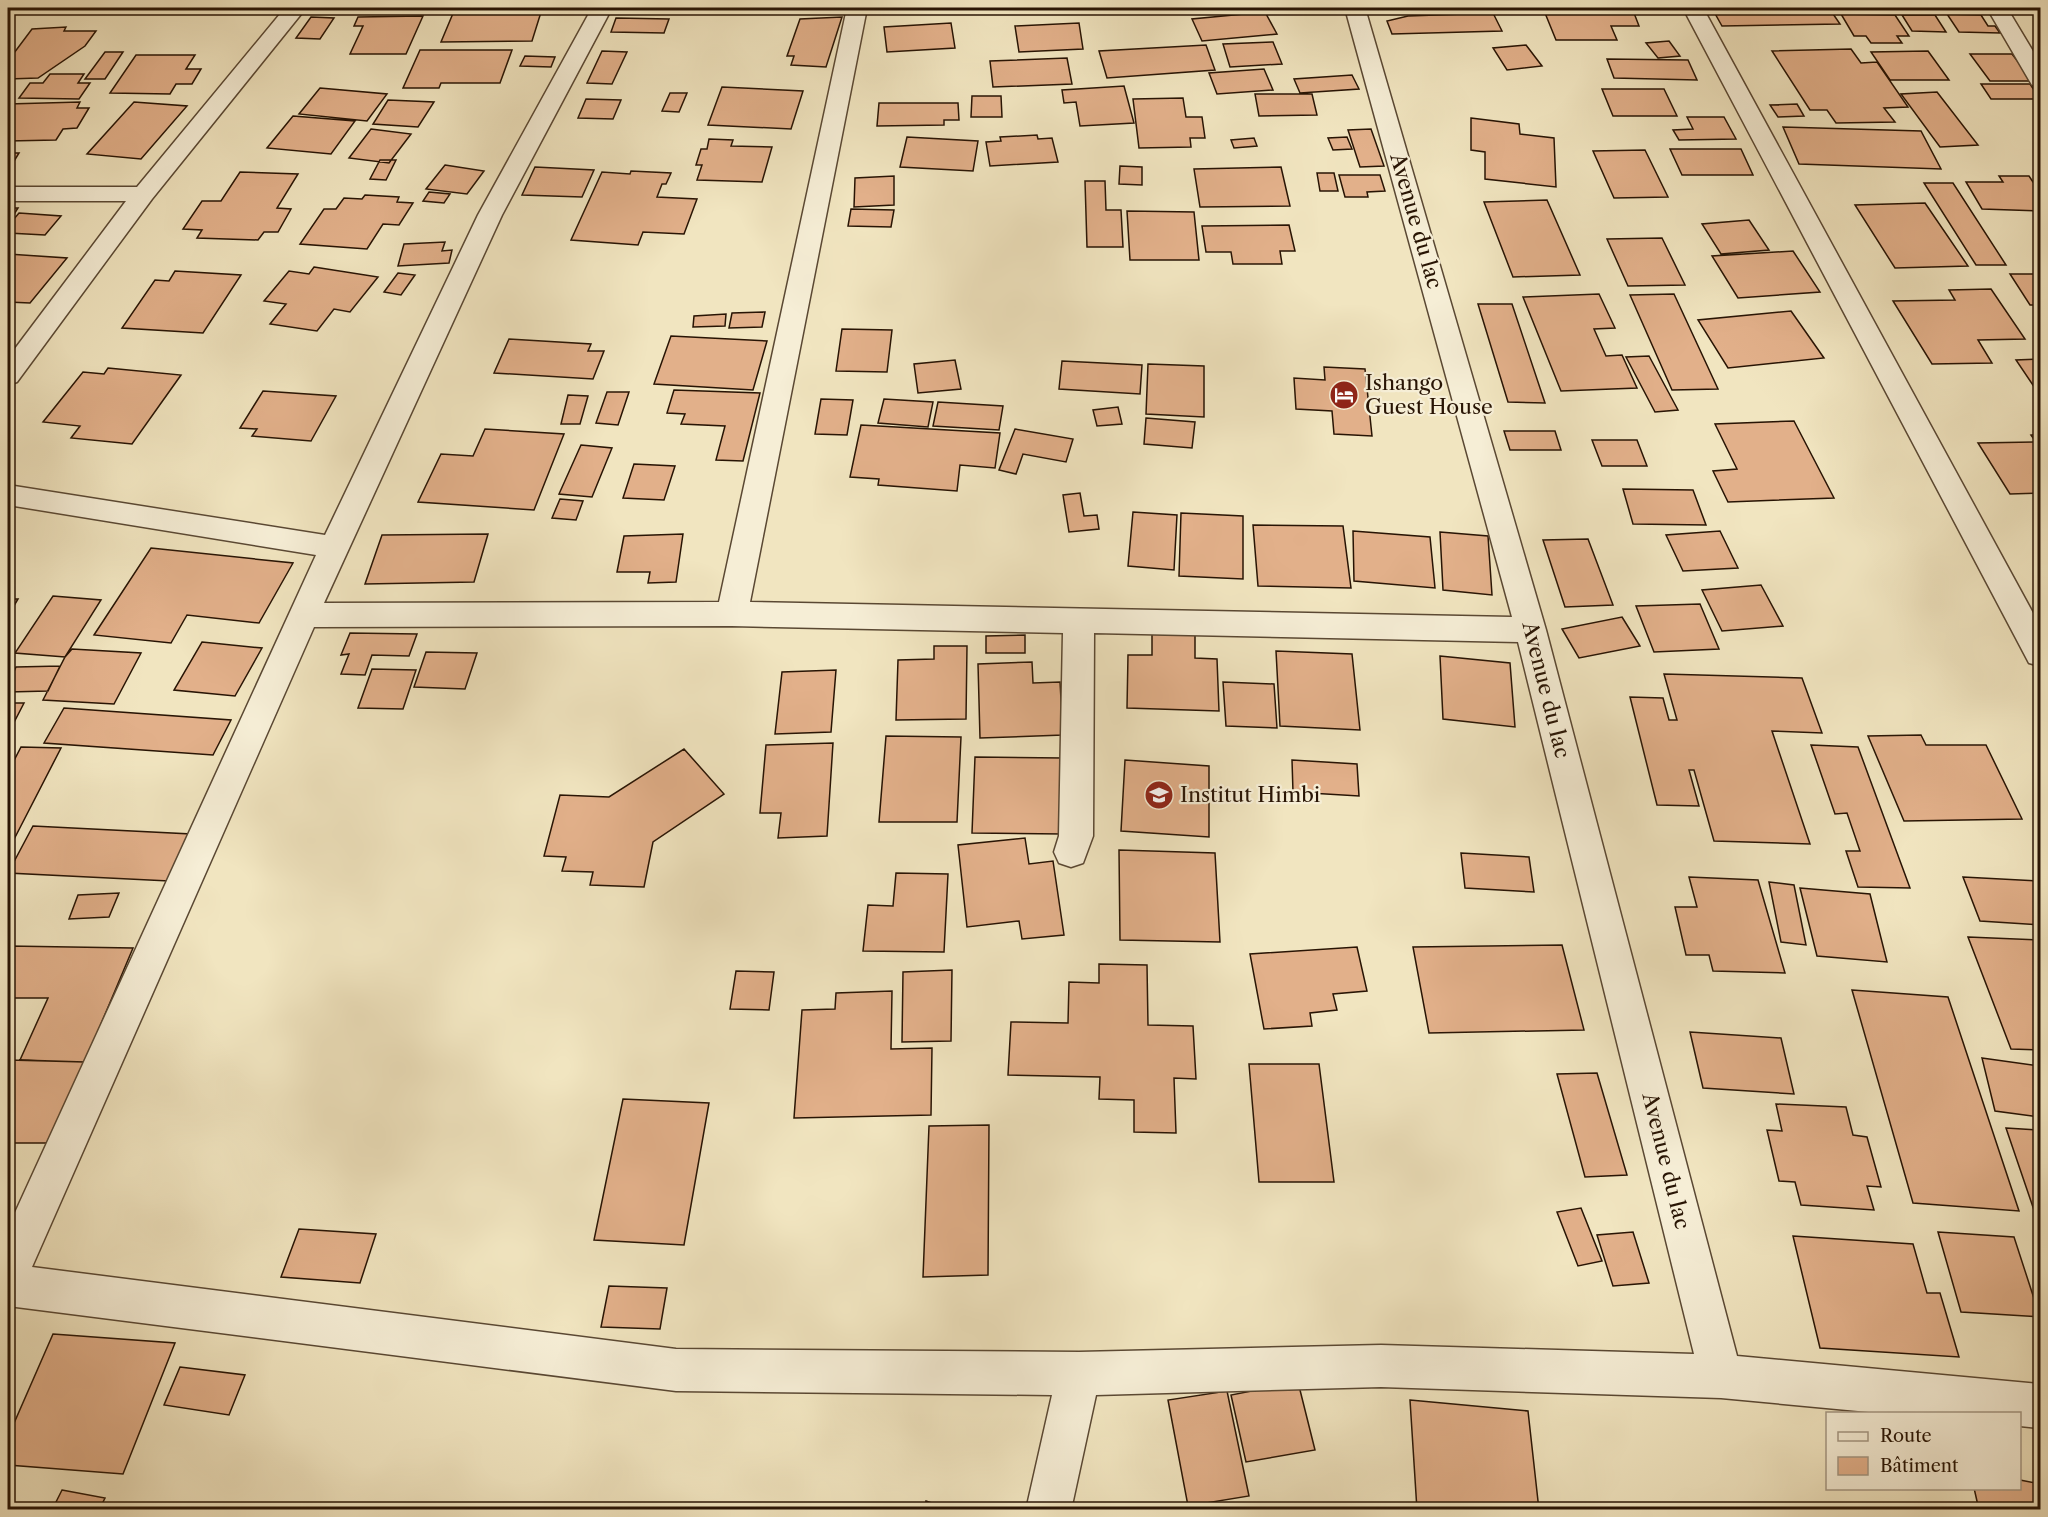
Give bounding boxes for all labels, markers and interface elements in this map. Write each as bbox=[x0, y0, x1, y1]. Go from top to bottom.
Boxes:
street label: Avenue du lac bbox=[1385, 149, 1448, 292]
place label: Ishango Guest House bbox=[1365, 370, 1493, 419]
hotel icon: Ishango Guest House bbox=[1328, 379, 1360, 411]
street label: Avenue du lac bbox=[1517, 618, 1576, 761]
school or university icon: Institut Himbi bbox=[1143, 779, 1175, 811]
place label: Institut Himbi bbox=[1180, 782, 1320, 807]
street label: Avenue du lac bbox=[1637, 1089, 1696, 1232]
legend bbox=[1826, 1412, 2021, 1490]
text: Route bbox=[1880, 1425, 1932, 1447]
text: Bâtiment bbox=[1880, 1455, 1959, 1477]

